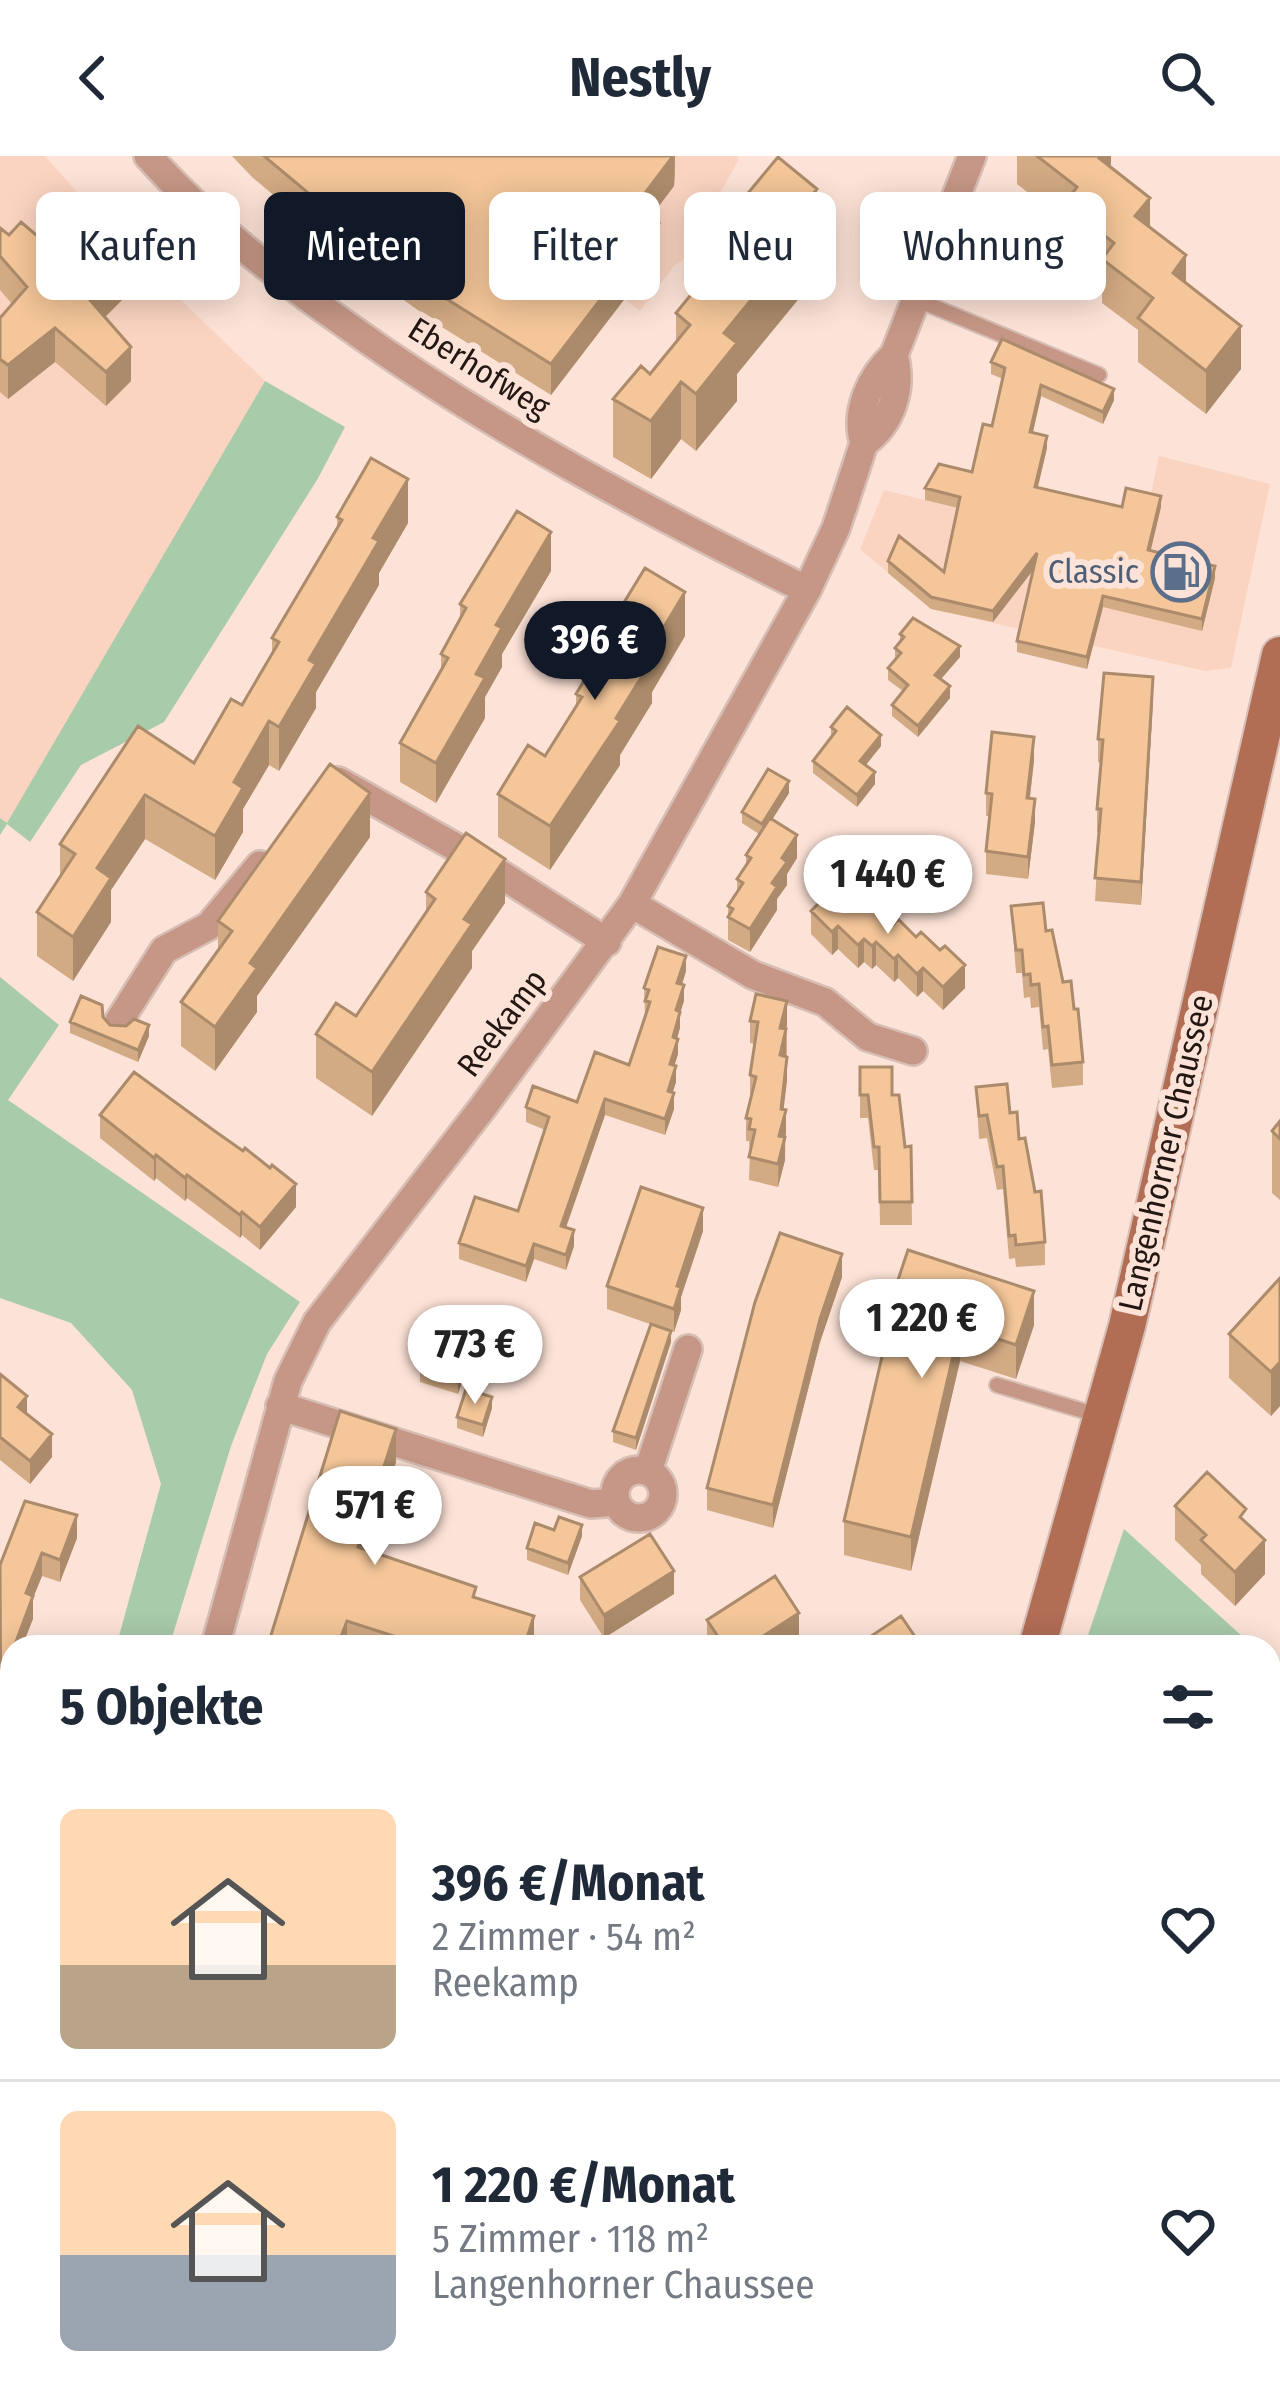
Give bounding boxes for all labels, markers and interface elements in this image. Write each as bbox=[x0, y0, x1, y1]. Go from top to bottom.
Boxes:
icon: back bbox=[60, 45, 126, 111]
icon: search bbox=[1154, 45, 1220, 111]
text: Nestly bbox=[569, 46, 711, 110]
chip: Kaufen bbox=[36, 192, 240, 300]
chip: Mieten bbox=[264, 192, 465, 300]
chip: Filter bbox=[489, 192, 660, 300]
chip: Neu bbox=[684, 192, 836, 300]
chip: Wohnung bbox=[860, 192, 1106, 300]
street label: Eberhofweg bbox=[401, 309, 557, 427]
fuel station icon: Classic bbox=[1150, 541, 1212, 603]
place label: Classic bbox=[1048, 552, 1139, 592]
pin: 396 € bbox=[511, 601, 679, 703]
text: 396 € bbox=[551, 617, 639, 663]
pin: 1 440 € bbox=[777, 835, 999, 937]
text: 1 440 € bbox=[830, 851, 946, 897]
street label: Reekamp bbox=[449, 961, 555, 1085]
street label: Langenhorner Chaussee bbox=[1110, 991, 1222, 1315]
pin: 1 220 € bbox=[811, 1279, 1033, 1381]
text: 1 220 € bbox=[866, 1295, 978, 1341]
pin: 773 € bbox=[391, 1305, 559, 1407]
text: 773 € bbox=[435, 1321, 515, 1367]
pin: 571 € bbox=[291, 1466, 459, 1568]
text: 571 € bbox=[335, 1482, 415, 1528]
icon: filters bbox=[1155, 1674, 1221, 1740]
text: 5 Objekte bbox=[60, 1676, 263, 1738]
text: 396 €/Monat bbox=[432, 1852, 705, 1914]
icon: home bbox=[156, 1857, 300, 2001]
icon: heart bbox=[1155, 1896, 1221, 1962]
text: 2 Zimmer · 54 m² bbox=[432, 1914, 696, 1960]
text: Reekamp bbox=[432, 1960, 579, 2006]
text: 1 220 €/Monat bbox=[432, 2154, 735, 2216]
icon: home bbox=[156, 2159, 300, 2303]
icon: heart bbox=[1155, 2198, 1221, 2264]
text: 5 Zimmer · 118 m² bbox=[432, 2216, 709, 2262]
text: Langenhorner Chaussee bbox=[432, 2262, 814, 2308]

